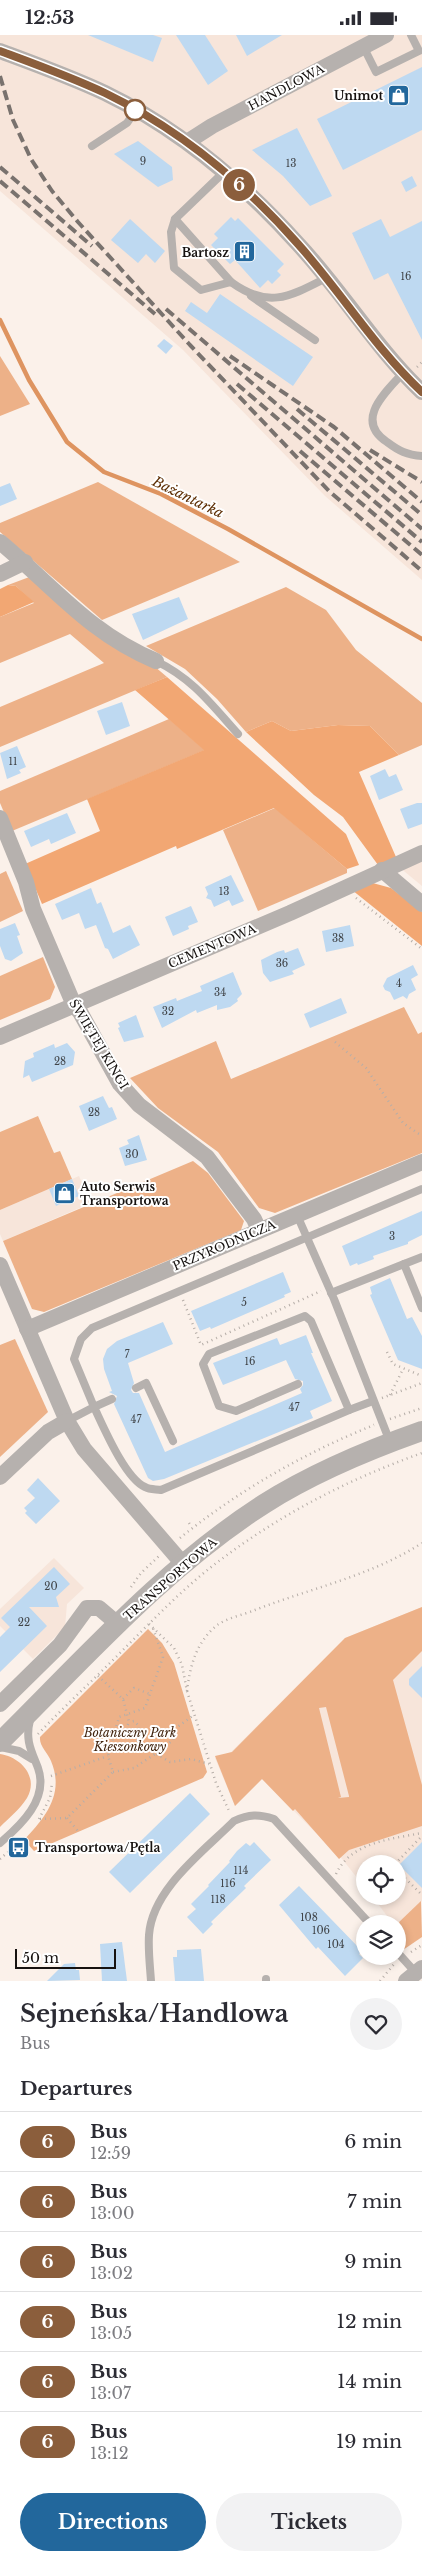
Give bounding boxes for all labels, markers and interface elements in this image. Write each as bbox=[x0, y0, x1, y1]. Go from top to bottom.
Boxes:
text: 12:53 bbox=[25, 6, 74, 29]
street label: HANDLOWA bbox=[245, 60, 327, 113]
shop icon: Unimot bbox=[387, 83, 411, 107]
place label: Unimot bbox=[334, 88, 383, 103]
unlabelled marker bbox=[124, 99, 146, 121]
house number: 9 bbox=[140, 155, 146, 168]
house number: 13 bbox=[286, 157, 296, 170]
line badge: 6 bbox=[223, 169, 255, 201]
text: 6 bbox=[233, 174, 245, 196]
building icon: Bartosz bbox=[233, 240, 257, 264]
place label: Bartosz bbox=[182, 245, 229, 260]
house number: 16 bbox=[401, 270, 411, 283]
water label: Bażantarka bbox=[149, 472, 226, 522]
house number: 11 bbox=[9, 755, 17, 768]
house number: 13 bbox=[219, 885, 229, 898]
street label: CEMENTOWA bbox=[166, 920, 259, 971]
house number: 38 bbox=[332, 932, 344, 945]
house number: 36 bbox=[276, 957, 288, 970]
house number: 4 bbox=[396, 977, 402, 990]
house number: 34 bbox=[214, 986, 226, 999]
street label: ŚWIĘTEJ KINGI bbox=[66, 996, 133, 1092]
house number: 32 bbox=[162, 1005, 174, 1018]
house number: 28 bbox=[54, 1055, 66, 1068]
house number: 28 bbox=[88, 1106, 100, 1119]
house number: 30 bbox=[125, 1148, 139, 1161]
place label: Auto Serwis Transportowa bbox=[79, 1179, 169, 1208]
shop icon: Auto Serwis Transportowa bbox=[52, 1181, 76, 1205]
street label: PRZYRODNICZA bbox=[170, 1216, 278, 1273]
house number: 3 bbox=[389, 1230, 395, 1243]
house number: 5 bbox=[241, 1296, 247, 1309]
house number: 7 bbox=[124, 1348, 130, 1361]
house number: 16 bbox=[245, 1355, 255, 1368]
house number: 47 bbox=[289, 1401, 300, 1414]
house number: 47 bbox=[131, 1413, 142, 1426]
street label: TRANSPORTOWA bbox=[120, 1534, 220, 1624]
house number: 20 bbox=[44, 1580, 58, 1593]
house number: 22 bbox=[18, 1616, 30, 1629]
park label: Botaniczny Park Kieszonkowy bbox=[83, 1725, 176, 1754]
bus stop icon: Transportowa/Pętla bbox=[7, 1835, 31, 1859]
place label: Transportowa/Pętla bbox=[35, 1840, 161, 1855]
map controls bbox=[356, 1855, 406, 1965]
button: locate bbox=[356, 1855, 406, 1905]
house number: 114 bbox=[234, 1864, 249, 1877]
house number: 116 bbox=[220, 1877, 236, 1890]
house number: 118 bbox=[211, 1893, 225, 1906]
house number: 108 bbox=[300, 1911, 318, 1924]
button: layers bbox=[356, 1915, 406, 1965]
house number: 106 bbox=[312, 1924, 330, 1937]
house number: 104 bbox=[327, 1938, 345, 1951]
scale bar bbox=[15, 1946, 116, 1969]
text: 50 m bbox=[22, 1949, 59, 1967]
button: heart bbox=[350, 1998, 402, 2050]
text: Sejneńska/Handlowa bbox=[20, 1999, 288, 2028]
text: Bus bbox=[20, 2033, 50, 2053]
text: Departures bbox=[20, 2077, 132, 2100]
text: Bus bbox=[90, 2120, 127, 2143]
text: 6 min bbox=[344, 2130, 402, 2153]
text: 6 bbox=[41, 2131, 54, 2153]
text: 12:59 bbox=[90, 2143, 131, 2163]
text: Bus bbox=[90, 2180, 127, 2203]
text: 7 min bbox=[347, 2190, 402, 2213]
text: 6 bbox=[41, 2191, 54, 2213]
text: 13:00 bbox=[90, 2203, 134, 2223]
text: Bus bbox=[90, 2240, 127, 2263]
text: 9 min bbox=[344, 2250, 402, 2273]
text: 6 bbox=[41, 2251, 54, 2273]
text: 13:02 bbox=[90, 2263, 133, 2283]
text: Bus bbox=[90, 2300, 127, 2323]
text: 12 min bbox=[336, 2310, 402, 2333]
text: 6 bbox=[41, 2311, 54, 2333]
text: 13:05 bbox=[90, 2323, 132, 2343]
text: Bus bbox=[90, 2360, 127, 2383]
text: 14 min bbox=[337, 2370, 402, 2393]
text: 6 bbox=[41, 2371, 54, 2393]
text: 13:07 bbox=[90, 2383, 131, 2403]
text: Bus bbox=[90, 2420, 127, 2443]
text: 19 min bbox=[336, 2430, 402, 2453]
text: 6 bbox=[41, 2431, 54, 2453]
text: 13:12 bbox=[90, 2443, 129, 2463]
button: Directions bbox=[20, 2493, 206, 2551]
button: Tickets bbox=[216, 2493, 402, 2551]

